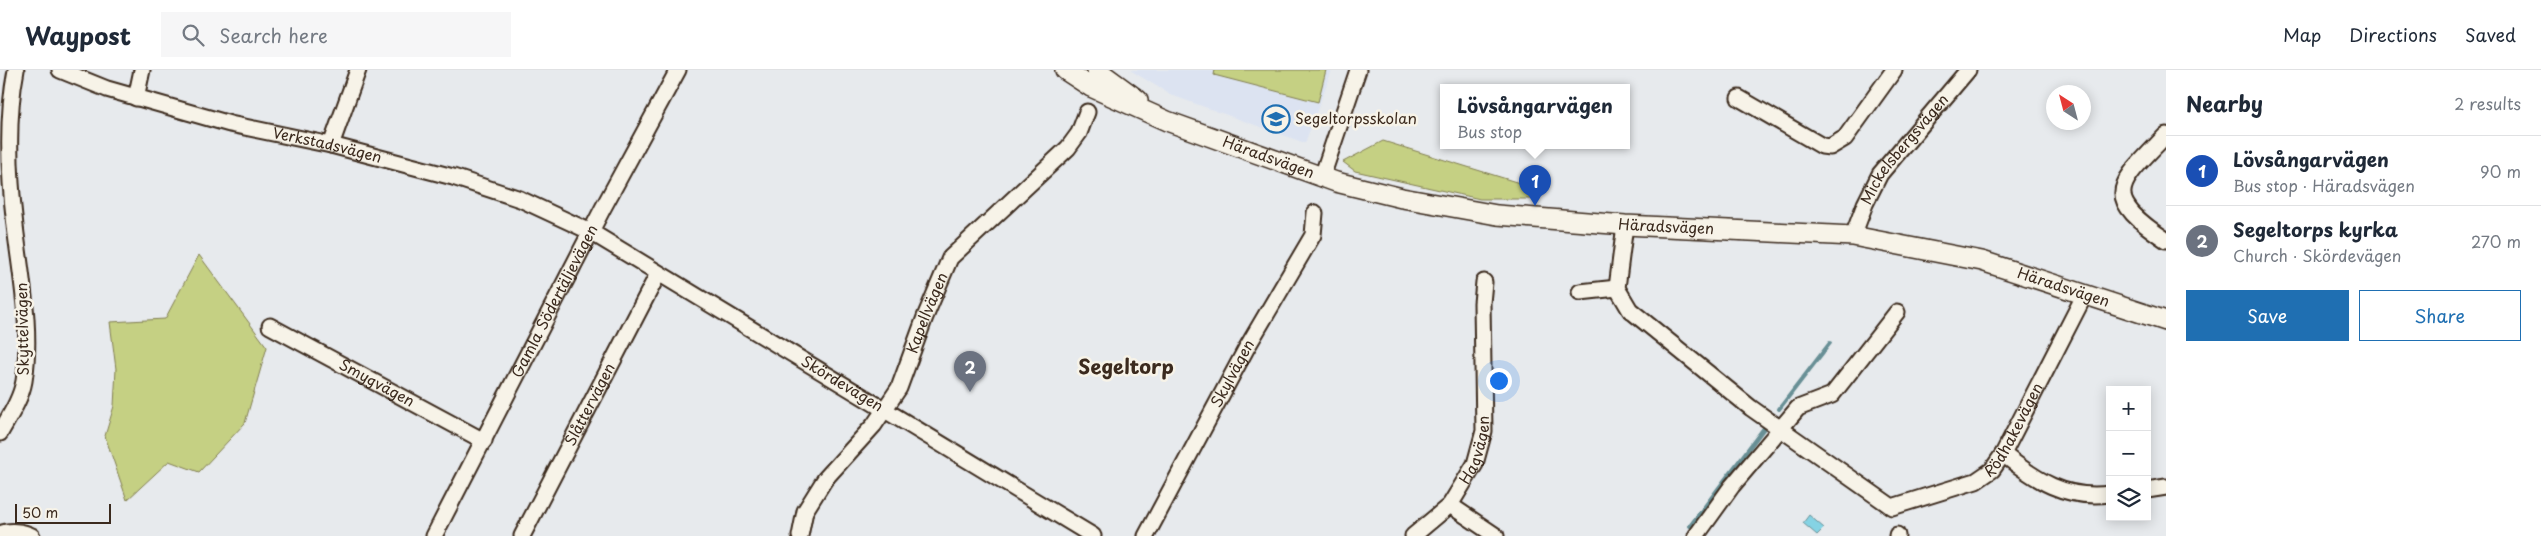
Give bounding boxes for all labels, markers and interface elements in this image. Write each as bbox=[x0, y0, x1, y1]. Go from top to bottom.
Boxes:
search box bbox=[161, 12, 511, 57]
text: Waypost bbox=[25, 17, 131, 53]
icon: search bbox=[179, 21, 207, 49]
text: Search here bbox=[219, 21, 328, 49]
text: Map bbox=[2283, 21, 2321, 48]
text: Directions bbox=[2349, 21, 2437, 48]
text: Saved bbox=[2465, 21, 2516, 48]
popup bbox=[1440, 84, 1630, 149]
north arrow bbox=[2046, 85, 2091, 130]
text: Nearby bbox=[2186, 87, 2263, 119]
street label: Mickelsbergsvägen bbox=[1854, 88, 1953, 208]
text: Lövsångarvägen bbox=[1457, 91, 1613, 119]
text: 2 results bbox=[2454, 91, 2521, 115]
school or university icon: Segeltorpsskolan bbox=[1261, 104, 1291, 134]
place label: Segeltorpsskolan bbox=[1295, 106, 1417, 129]
text: Bus stop bbox=[1457, 119, 1522, 143]
street label: Verkstadsvägen bbox=[271, 120, 385, 168]
street label: Häradsvägen bbox=[1220, 129, 1318, 183]
text: Lövsångarvägen bbox=[2233, 145, 2389, 173]
text: 1 bbox=[2198, 159, 2206, 183]
text: 90 m bbox=[2480, 159, 2521, 183]
pin: 1 bbox=[1519, 165, 1551, 206]
text: Bus stop · Häradsvägen bbox=[2233, 173, 2415, 197]
street label: Häradsvägen bbox=[1617, 212, 1715, 239]
text: Segeltorps kyrka bbox=[2233, 215, 2398, 243]
street label: Gamla Södertäljevägen bbox=[505, 220, 603, 381]
text: 2 bbox=[2196, 229, 2208, 253]
text: 270 m bbox=[2471, 229, 2521, 253]
text: Church · Skördevägen bbox=[2233, 243, 2401, 267]
street label: Häradsvägen bbox=[2015, 260, 2113, 312]
street label: Kapellvägen bbox=[900, 268, 953, 356]
street label: Skyttelvägen bbox=[9, 282, 34, 376]
button: Save bbox=[2186, 290, 2349, 341]
button: Share bbox=[2359, 290, 2521, 341]
street label: Skylvägen bbox=[1204, 335, 1259, 411]
street label: Skördevägen bbox=[797, 349, 888, 417]
pin: 2 bbox=[954, 351, 986, 392]
district label: Segeltorp bbox=[1078, 351, 1174, 381]
street label: Smygvägen bbox=[335, 352, 419, 412]
street label: Slåttervägen bbox=[558, 358, 620, 450]
your location bbox=[1486, 368, 1512, 394]
street label: Rödhakevägen bbox=[1979, 378, 2048, 482]
map controls bbox=[2106, 386, 2151, 521]
button: + bbox=[2106, 386, 2151, 431]
street label: Hagvägen bbox=[1452, 416, 1494, 488]
button: − bbox=[2106, 431, 2151, 476]
button: layers bbox=[2106, 476, 2151, 521]
scale bar bbox=[15, 501, 111, 524]
text: 50 m bbox=[22, 502, 58, 523]

